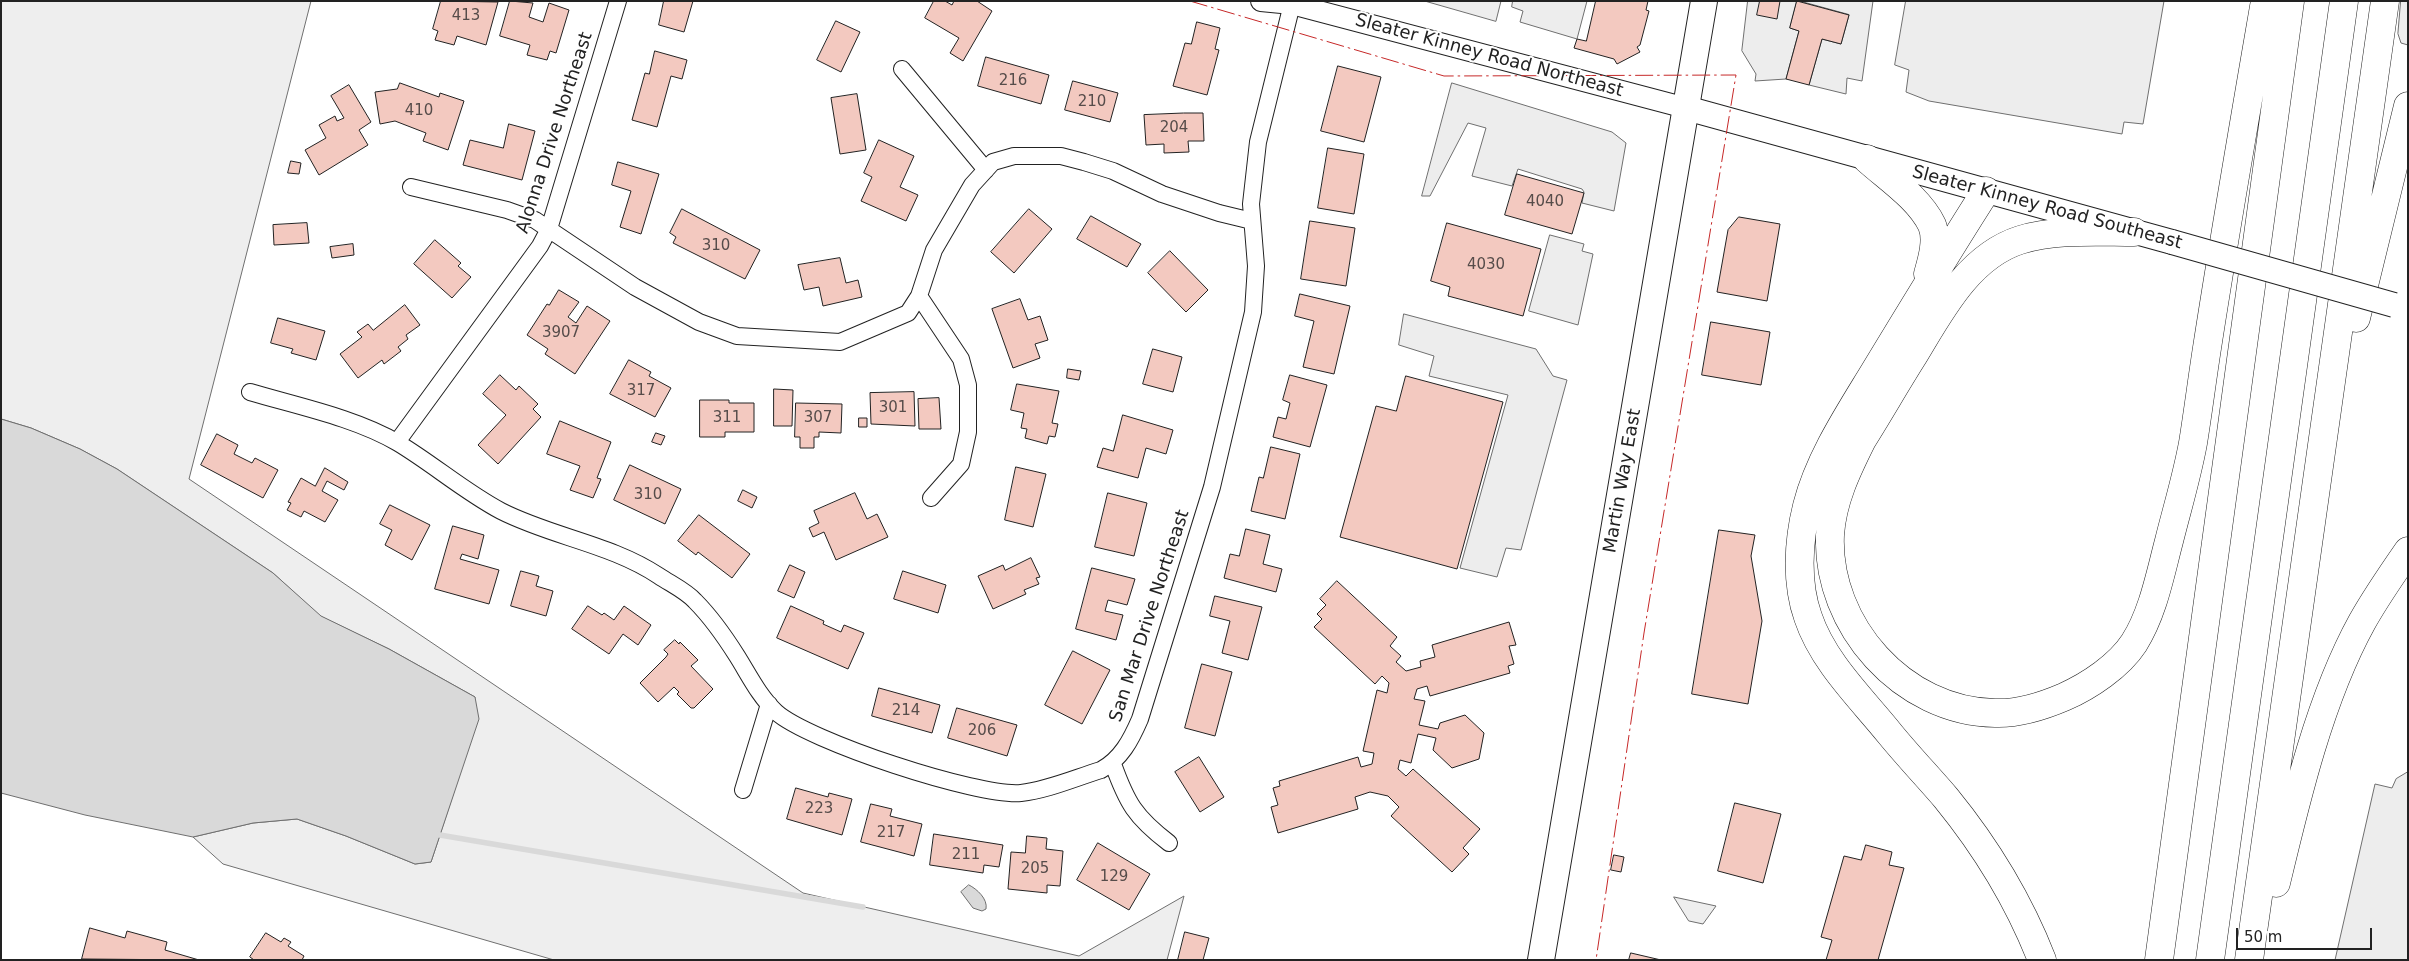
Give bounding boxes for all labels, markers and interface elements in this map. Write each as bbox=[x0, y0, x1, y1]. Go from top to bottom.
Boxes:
house number: 413 bbox=[452, 7, 480, 25]
street label: Sleater Kinney Road Northeast bbox=[1353, 10, 1625, 102]
street label: Alonna Drive Northeast bbox=[512, 30, 598, 236]
house number: 216 bbox=[999, 72, 1027, 90]
house number: 210 bbox=[1078, 93, 1106, 111]
house number: 410 bbox=[405, 102, 433, 120]
house number: 204 bbox=[1160, 119, 1188, 137]
street label: Sleater Kinney Road Southeast bbox=[1910, 162, 2184, 254]
house number: 4040 bbox=[1526, 193, 1564, 211]
house number: 310 bbox=[702, 237, 730, 255]
house number: 4030 bbox=[1467, 256, 1505, 274]
house number: 3907 bbox=[542, 324, 580, 342]
house number: 317 bbox=[627, 382, 655, 400]
house number: 301 bbox=[879, 399, 907, 417]
street label: Martin Way East bbox=[1600, 407, 1646, 555]
house number: 311 bbox=[713, 409, 741, 427]
house number: 307 bbox=[804, 409, 832, 427]
house number: 310 bbox=[634, 486, 662, 504]
street label: San Mar Drive Northeast bbox=[1105, 507, 1195, 725]
house number: 214 bbox=[892, 702, 920, 720]
house number: 206 bbox=[968, 722, 996, 740]
house number: 223 bbox=[805, 800, 833, 818]
house number: 217 bbox=[877, 824, 905, 842]
house number: 211 bbox=[952, 846, 980, 864]
house number: 205 bbox=[1021, 860, 1049, 878]
house number: 129 bbox=[1100, 868, 1128, 886]
scale bar bbox=[2239, 918, 2375, 950]
text: 50 m bbox=[2244, 928, 2282, 946]

